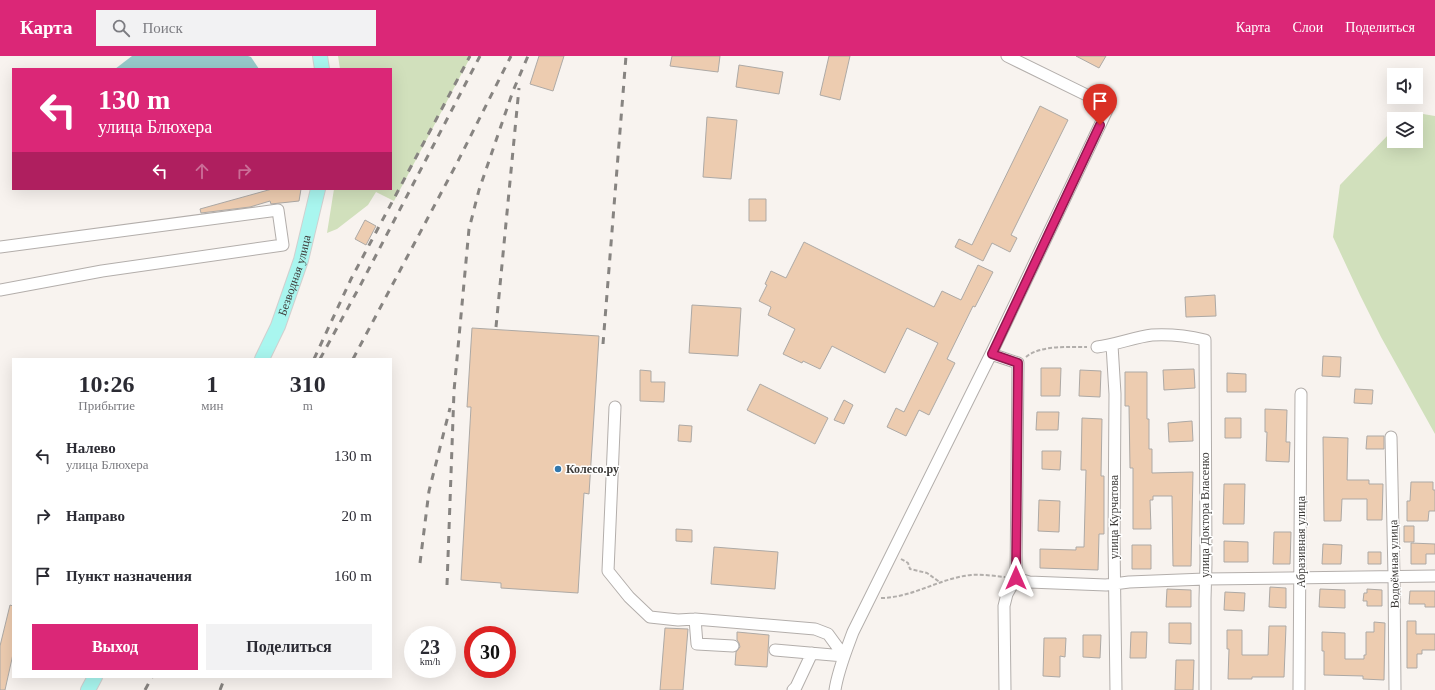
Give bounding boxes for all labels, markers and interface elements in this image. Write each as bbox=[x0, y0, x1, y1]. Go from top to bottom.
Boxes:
search box bbox=[96, 10, 376, 46]
text: Карта bbox=[20, 17, 72, 38]
icon: search bbox=[110, 17, 132, 39]
text: Поиск bbox=[142, 20, 183, 36]
text: Карта bbox=[1236, 20, 1270, 35]
text: Слои bbox=[1292, 20, 1323, 35]
text: Поделиться bbox=[1345, 20, 1415, 35]
map controls bbox=[1387, 68, 1423, 148]
button: sound bbox=[1387, 68, 1423, 104]
icon: left bbox=[32, 84, 84, 136]
text: 130 m bbox=[98, 84, 170, 115]
pin bbox=[1083, 84, 1117, 125]
icon: arrive bbox=[1089, 90, 1111, 112]
button: layers bbox=[1387, 112, 1423, 148]
text: улица Блюхера bbox=[98, 117, 212, 137]
icon: left bbox=[149, 160, 171, 182]
icon: ahead bbox=[191, 160, 213, 182]
icon: right bbox=[233, 160, 255, 182]
street label: Безводная улица bbox=[275, 233, 314, 318]
text: 10:26 bbox=[79, 371, 135, 397]
text: 1 bbox=[206, 371, 218, 397]
text: 310 bbox=[290, 371, 326, 397]
text: Прибытие bbox=[78, 398, 135, 413]
text: мин bbox=[201, 398, 223, 413]
text: m bbox=[303, 398, 313, 413]
text: Налево bbox=[66, 440, 116, 456]
icon: left bbox=[32, 445, 54, 467]
text: 130 m bbox=[334, 448, 372, 464]
street label: улица Доктора Власенко bbox=[1198, 452, 1212, 578]
text: улица Блюхера bbox=[66, 457, 149, 472]
place label: Колесо.ру bbox=[566, 462, 619, 476]
marker: Колесо.ру bbox=[553, 464, 563, 474]
street label: улица Курчатова bbox=[1107, 474, 1121, 559]
street label: Абразивная улица bbox=[1294, 495, 1308, 588]
icon: right bbox=[32, 505, 54, 527]
text: Направо bbox=[66, 508, 125, 524]
text: 20 m bbox=[342, 508, 372, 524]
street label: Водоёмная улица bbox=[1386, 519, 1402, 608]
position arrow bbox=[995, 557, 1037, 599]
icon: arrive bbox=[32, 565, 54, 587]
text: Пункт назначения bbox=[66, 568, 192, 584]
text: 160 m bbox=[334, 568, 372, 584]
button: Выход bbox=[32, 624, 198, 670]
button: Поделиться bbox=[206, 624, 372, 670]
speed limit sign: 30 bbox=[464, 626, 516, 678]
text: 23 bbox=[420, 636, 440, 658]
text: km/h bbox=[420, 656, 440, 667]

